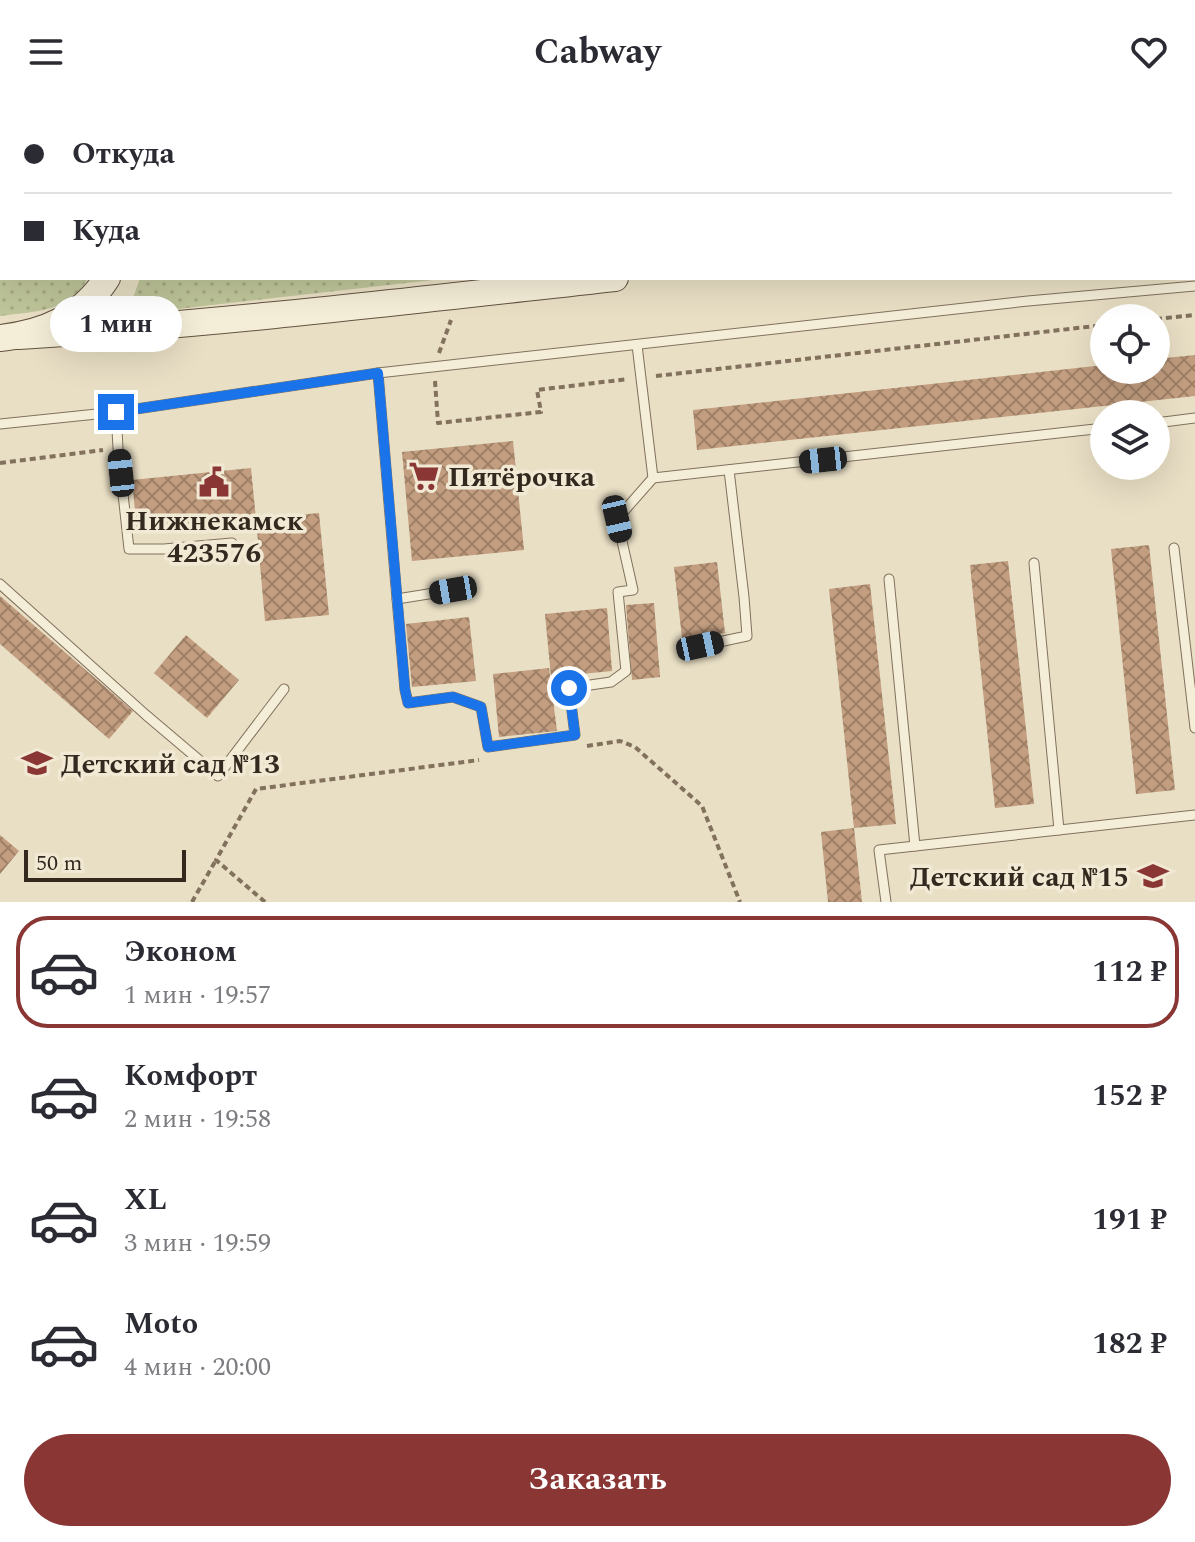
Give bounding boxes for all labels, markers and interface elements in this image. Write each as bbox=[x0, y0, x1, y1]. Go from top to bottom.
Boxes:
text: Cabway bbox=[534, 25, 661, 80]
icon: menu bbox=[24, 30, 68, 74]
icon: heart bbox=[1127, 30, 1171, 74]
text: Откуда bbox=[72, 131, 175, 177]
text: Куда bbox=[72, 208, 140, 254]
callout: 1 мин bbox=[50, 296, 182, 352]
text: 1 мин bbox=[79, 304, 153, 344]
map controls bbox=[1090, 304, 1170, 480]
button: locate bbox=[1090, 304, 1170, 384]
route end bbox=[98, 394, 134, 430]
button: layers bbox=[1090, 400, 1170, 480]
car bbox=[798, 446, 848, 474]
car bbox=[107, 448, 135, 498]
place label: Пятёрочка bbox=[448, 456, 595, 499]
supermarket icon: Пятёрочка bbox=[407, 459, 441, 493]
public building icon: Нижнекамск 423576 bbox=[197, 465, 231, 499]
car bbox=[600, 493, 634, 545]
place label: Нижнекамск 423576 bbox=[125, 500, 303, 575]
car bbox=[427, 574, 479, 606]
car bbox=[674, 629, 726, 663]
route start bbox=[551, 670, 587, 706]
place label: Детский сад №13 bbox=[61, 743, 280, 786]
school or university icon: Детский сад №13 bbox=[20, 746, 54, 780]
scale bar bbox=[24, 846, 186, 882]
text: 50 m bbox=[36, 847, 82, 880]
place label: Детский сад №15 bbox=[910, 856, 1129, 899]
school or university icon: Детский сад №15 bbox=[1136, 859, 1170, 893]
text: Эконом bbox=[124, 929, 237, 975]
icon: car bbox=[28, 936, 100, 1008]
text: 112 ₽ bbox=[1092, 949, 1167, 995]
text: 1 мин · 19:57 bbox=[124, 975, 271, 1015]
text: Комфорт bbox=[124, 1053, 257, 1099]
icon: car bbox=[28, 1060, 100, 1132]
text: 152 ₽ bbox=[1092, 1073, 1167, 1119]
text: 2 мин · 19:58 bbox=[124, 1099, 271, 1139]
text: XL bbox=[124, 1177, 167, 1223]
icon: car bbox=[28, 1184, 100, 1256]
text: 191 ₽ bbox=[1092, 1197, 1167, 1243]
text: 3 мин · 19:59 bbox=[124, 1223, 271, 1263]
text: Moto bbox=[124, 1301, 198, 1347]
icon: car bbox=[28, 1308, 100, 1380]
text: 182 ₽ bbox=[1092, 1321, 1167, 1367]
text: 4 мин · 20:00 bbox=[124, 1347, 271, 1387]
button: Заказать bbox=[24, 1434, 1171, 1526]

